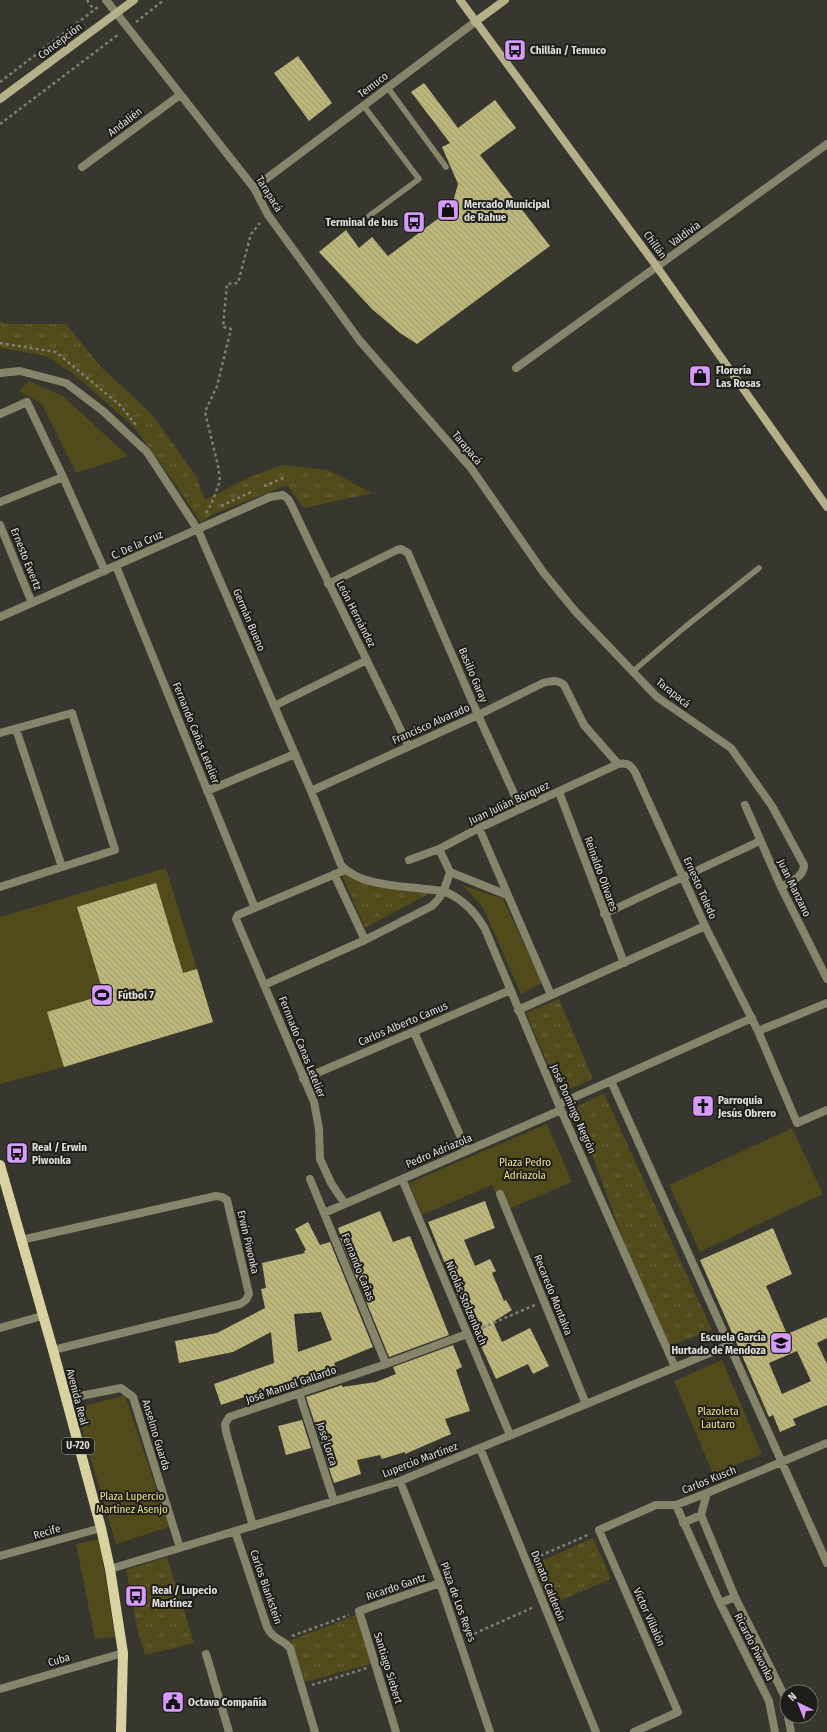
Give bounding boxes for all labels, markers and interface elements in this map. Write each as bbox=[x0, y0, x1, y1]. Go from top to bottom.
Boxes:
street label: Concepción bbox=[35, 20, 85, 62]
bus stop icon: Chillán / Temuco bbox=[502, 37, 528, 63]
place label: Chillán / Temuco bbox=[530, 44, 606, 57]
street label: Temuco bbox=[355, 69, 391, 101]
street label: Andalién bbox=[105, 105, 145, 139]
street label: Tarapacá bbox=[253, 174, 285, 214]
shop icon: Mercado Municipal de Rahue bbox=[435, 197, 461, 223]
place label: Mercado Municipal de Rahue bbox=[464, 198, 551, 224]
bus stop icon: Terminal de bus bbox=[401, 209, 427, 235]
place label: Terminal de bus bbox=[326, 216, 398, 229]
street label: Valdivia bbox=[667, 218, 703, 250]
street label: Chillán bbox=[641, 229, 669, 261]
shop icon: Florería Las Rosas bbox=[687, 363, 713, 389]
place label: Florería Las Rosas bbox=[716, 364, 761, 390]
street label: Tarapacá bbox=[449, 429, 485, 467]
street label: Ernesto Ewertz bbox=[8, 526, 45, 593]
street label: C. De la Cruz bbox=[109, 528, 165, 562]
street label: León Hernández bbox=[334, 579, 379, 650]
street label: Germán Bueno bbox=[230, 587, 268, 653]
street label: Basilio Garay bbox=[456, 646, 490, 704]
street label: Tarapacá bbox=[653, 675, 693, 711]
street label: Fernando Cañas Letelier bbox=[170, 680, 222, 786]
street label: Francisco Alvarado bbox=[390, 701, 472, 747]
street label: Juan Julián Bórquez bbox=[467, 778, 552, 827]
street label: Reinaldo Olivares bbox=[581, 835, 621, 913]
street label: Ernesto Toledo bbox=[680, 855, 720, 921]
street label: Juan Manzano bbox=[774, 857, 814, 919]
sports icon: Fútbol 7 bbox=[89, 982, 115, 1008]
place label: Fútbol 7 bbox=[118, 989, 154, 1002]
street label: Fernnado Canas Letelier bbox=[276, 994, 328, 1100]
street label: Carlos Alberto Camus bbox=[356, 999, 450, 1049]
street label: José Domingo Negrón bbox=[547, 1062, 599, 1156]
church icon: Parroquia Jesús Obrero bbox=[690, 1093, 716, 1119]
place label: Parroquia Jesús Obrero bbox=[717, 1094, 776, 1120]
street label: Pedro Adriazola bbox=[404, 1131, 474, 1171]
bus stop icon: Real / Erwin Piwonka bbox=[4, 1140, 30, 1166]
place label: Real / Erwin Piwonka bbox=[32, 1141, 87, 1167]
park label: Plaza Pedro Adriazola bbox=[499, 1156, 551, 1182]
street label: Erwin Piwonka bbox=[234, 1209, 262, 1275]
street label: Fernando Cañas bbox=[339, 1231, 378, 1303]
street label: Recaredo Montalva bbox=[531, 1253, 575, 1337]
street label: Nicolás Stolzenbach bbox=[442, 1259, 490, 1347]
school or university icon: Escuela García Hurtado de Mendoza bbox=[768, 1330, 794, 1356]
place label: Escuela García Hurtado de Mendoza bbox=[671, 1331, 767, 1357]
street label: José Manuel Gallardo bbox=[244, 1363, 338, 1407]
street label: Avenida Real bbox=[63, 1367, 91, 1427]
street label: Anselmo Guarda bbox=[139, 1398, 173, 1472]
park label: Plazoleta Lautaro bbox=[697, 1405, 739, 1431]
street label: José Lorca bbox=[314, 1420, 340, 1468]
road number: U-720 bbox=[62, 1438, 94, 1454]
street label: Lupercio Martínez bbox=[380, 1439, 460, 1480]
street label: Carlos Kusch bbox=[680, 1463, 738, 1497]
park label: Plaza Lupercio Martínez Asenjo bbox=[96, 1490, 168, 1516]
street label: Recife bbox=[32, 1522, 62, 1542]
street label: Carlos Blankstein bbox=[247, 1548, 285, 1626]
street label: Donato Calderón bbox=[528, 1549, 568, 1623]
street label: Plaza de Los Reyes bbox=[438, 1560, 479, 1644]
street label: Ricardo Gantz bbox=[365, 1571, 428, 1603]
bus stop icon: Real / Lupecio Martínez bbox=[123, 1583, 149, 1609]
place label: Real / Lupecio Martínez bbox=[152, 1584, 217, 1610]
street label: Víctor Villalón bbox=[630, 1586, 668, 1648]
street label: Ricardo Piwonka bbox=[731, 1611, 777, 1683]
street label: Santiago Siebert bbox=[371, 1631, 405, 1706]
street label: Cuba bbox=[46, 1651, 72, 1669]
north arrow bbox=[779, 1684, 819, 1724]
public building icon: Octava Compañía bbox=[160, 1689, 186, 1715]
text: N bbox=[786, 1690, 799, 1704]
place label: Octava Compañía bbox=[188, 1696, 267, 1709]

